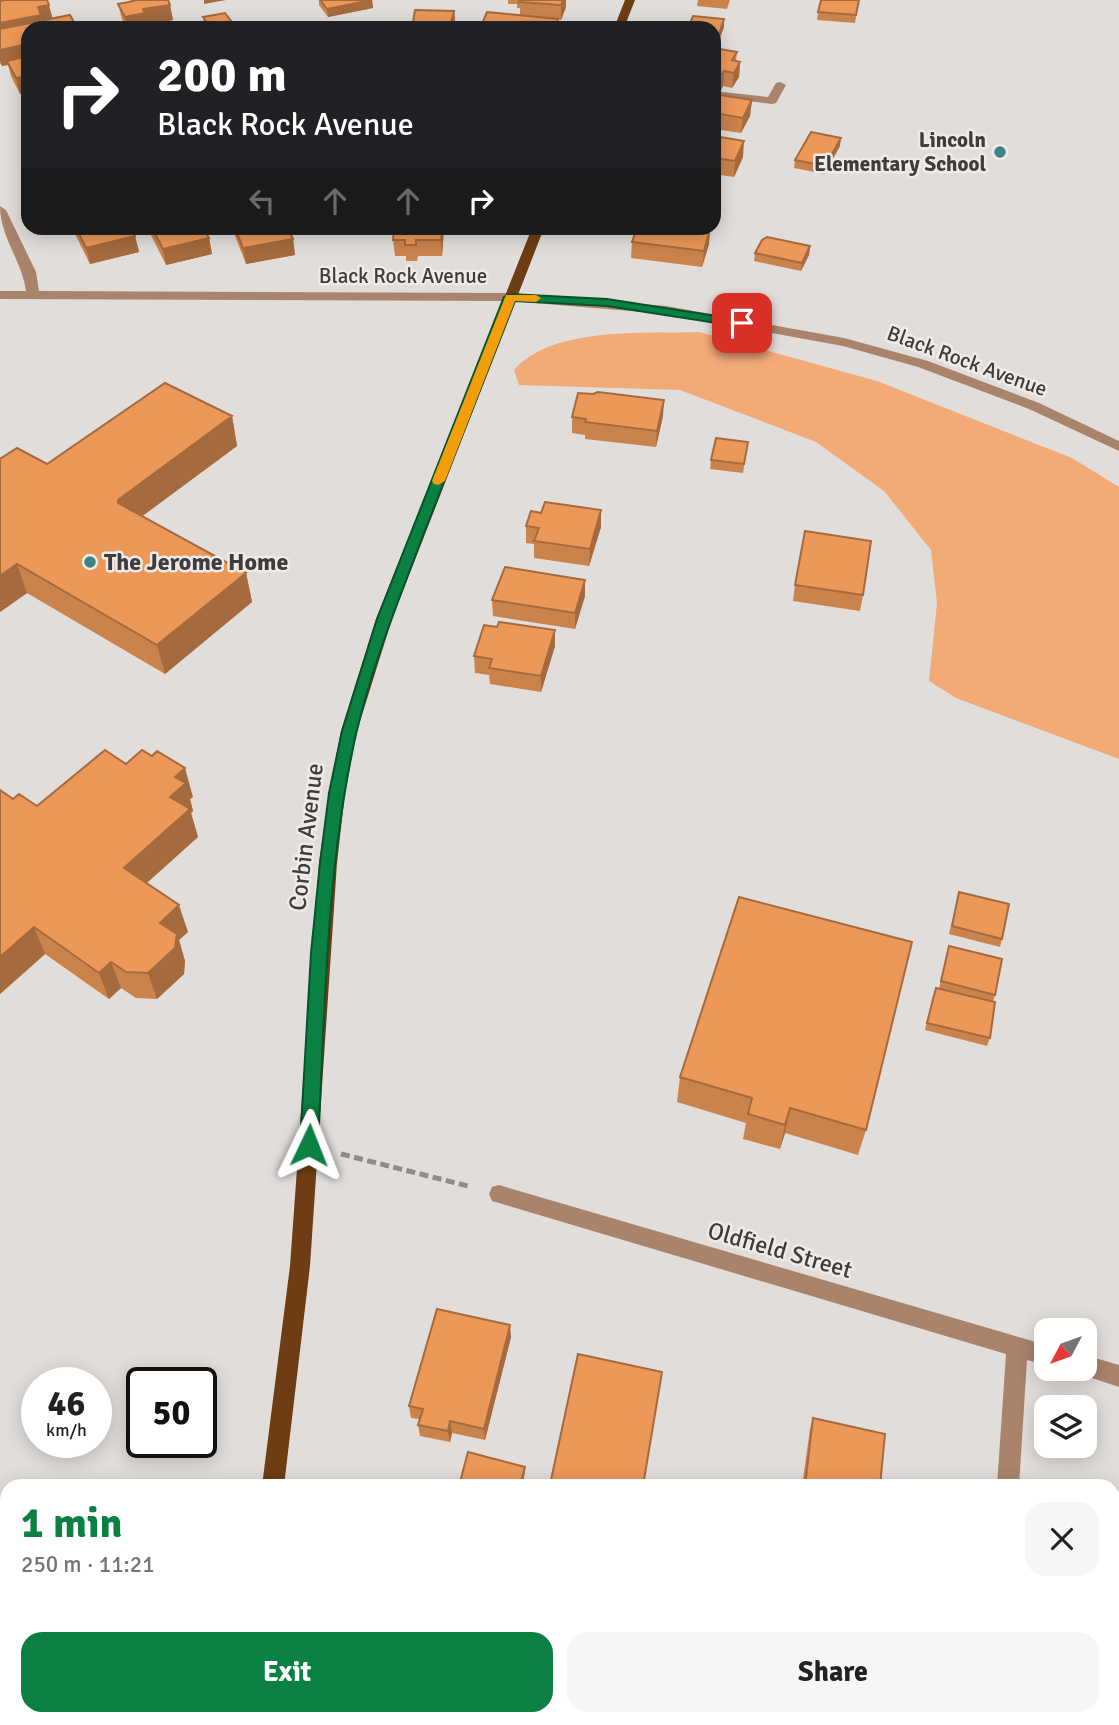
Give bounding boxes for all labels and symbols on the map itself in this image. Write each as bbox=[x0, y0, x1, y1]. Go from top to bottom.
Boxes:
place label: Lincoln Elementary School bbox=[814, 127, 986, 177]
marker: Lincoln Elementary School bbox=[992, 144, 1008, 160]
street label: Black Rock Avenue bbox=[319, 263, 487, 289]
pin bbox=[712, 293, 772, 353]
street label: Black Rock Avenue bbox=[883, 320, 1051, 402]
place label: The Jerome Home bbox=[104, 547, 288, 577]
marker: The Jerome Home bbox=[82, 554, 98, 570]
street label: Corbin Avenue bbox=[282, 762, 330, 912]
position arrow bbox=[272, 1108, 346, 1182]
street label: Oldfield Street bbox=[704, 1215, 856, 1285]
north arrow bbox=[1034, 1318, 1097, 1381]
speed limit sign: 50 bbox=[126, 1367, 217, 1458]

